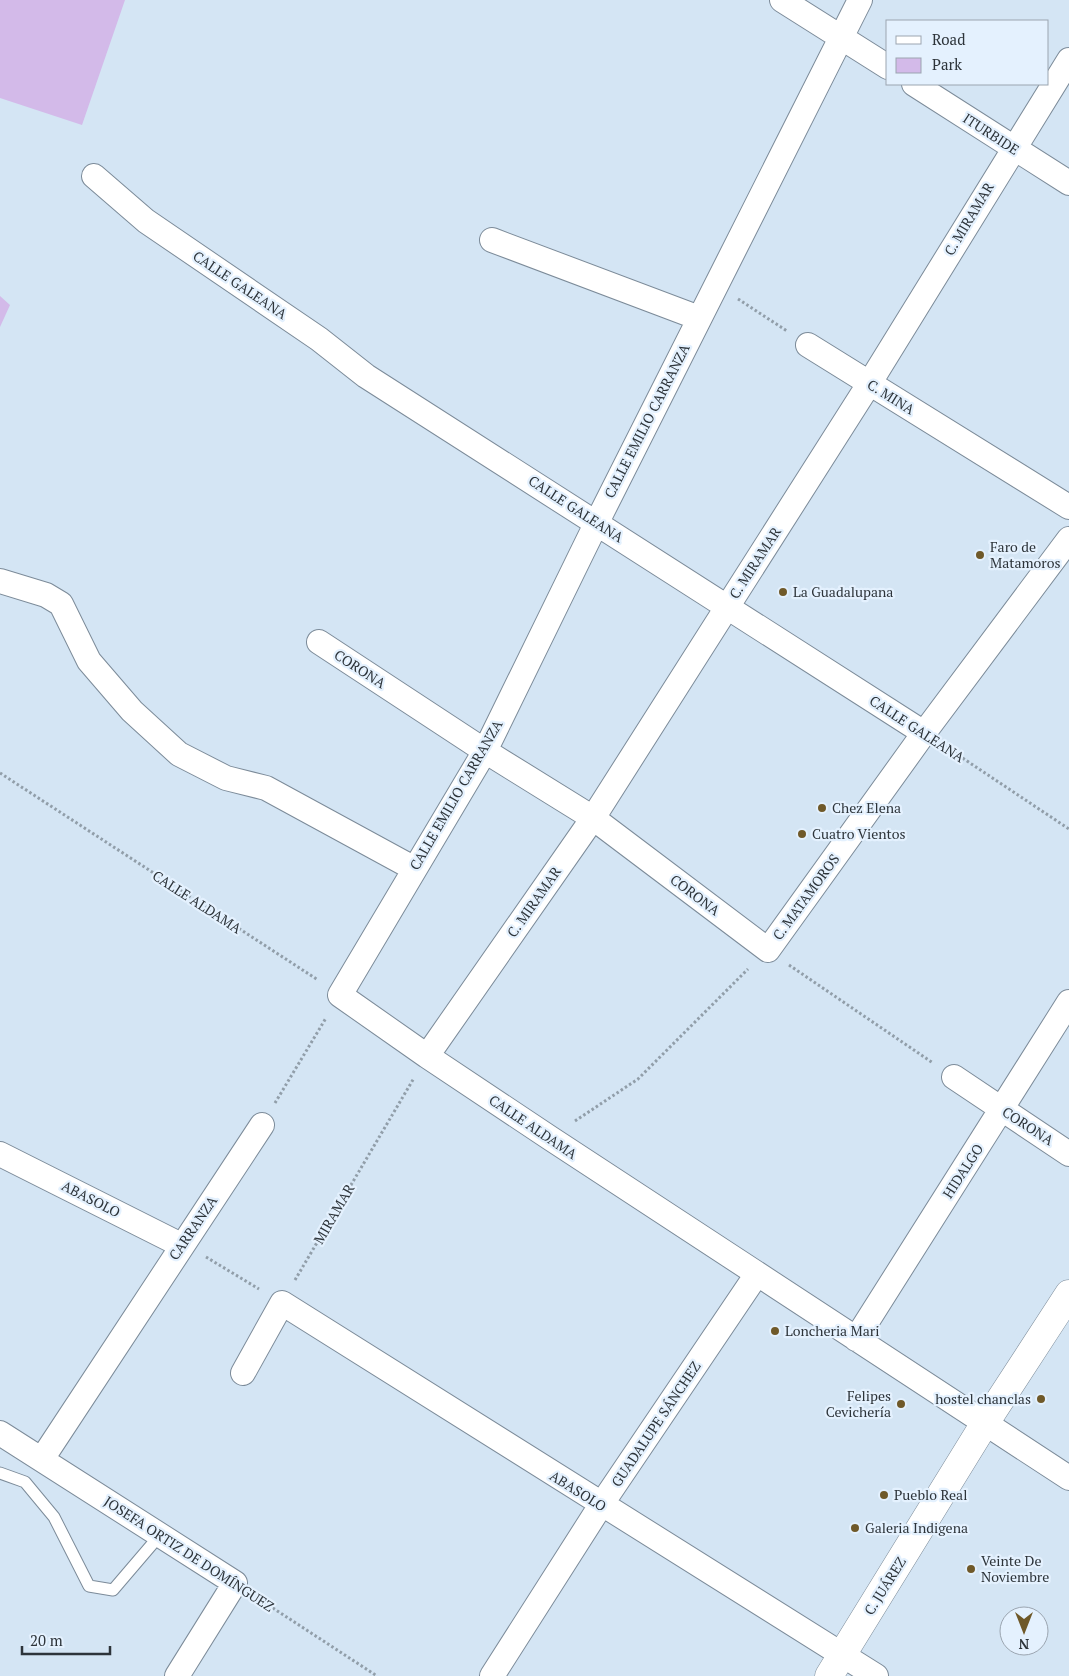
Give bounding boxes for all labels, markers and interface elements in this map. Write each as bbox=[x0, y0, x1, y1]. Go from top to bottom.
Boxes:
legend bbox=[886, 20, 1049, 85]
text: Road bbox=[932, 29, 965, 49]
text: Park bbox=[932, 54, 962, 74]
street label: ITURBIDE bbox=[959, 108, 1023, 159]
street label: C. MIRAMAR bbox=[939, 179, 998, 259]
street label: CALLE GALEANA bbox=[190, 246, 291, 323]
street label: CALLE EMILIO CARRANZA bbox=[599, 340, 694, 501]
street label: C. MINA bbox=[864, 375, 919, 419]
street label: CALLE GALEANA bbox=[525, 471, 628, 547]
street label: C. MIRAMAR bbox=[724, 523, 785, 602]
place label: Faro de Matamoros bbox=[990, 537, 1060, 572]
marker: Faro de Matamoros bbox=[974, 549, 986, 561]
place label: La Guadalupana bbox=[793, 582, 893, 601]
marker: La Guadalupana bbox=[777, 586, 789, 598]
street label: CORONA bbox=[331, 645, 390, 692]
street label: CALLE GALEANA bbox=[866, 691, 969, 767]
street label: CALLE EMILIO CARRANZA bbox=[405, 716, 507, 873]
place label: Chez Elena bbox=[832, 798, 901, 817]
marker: Chez Elena bbox=[816, 802, 828, 814]
place label: Cuatro Vientos bbox=[812, 824, 906, 843]
marker: Cuatro Vientos bbox=[796, 828, 808, 840]
street label: C. MATAMOROS bbox=[768, 850, 843, 944]
street label: C. MIRAMAR bbox=[502, 863, 565, 941]
street label: CALLE ALDAMA bbox=[149, 866, 246, 938]
street label: CORONA bbox=[667, 870, 724, 920]
street label: CALLE ALDAMA bbox=[485, 1090, 581, 1163]
street label: CORONA bbox=[999, 1102, 1058, 1149]
street label: HIDALGO bbox=[938, 1140, 987, 1202]
street label: ABASOLO bbox=[59, 1176, 124, 1221]
street label: MIRAMAR bbox=[309, 1180, 358, 1247]
street label: CARRANZA bbox=[164, 1191, 221, 1264]
place label: Loncheria Mari bbox=[785, 1321, 879, 1340]
marker: Loncheria Mari bbox=[769, 1325, 781, 1337]
street label: GUADALUPE SÁNCHEZ bbox=[606, 1357, 705, 1490]
place label: Felipes Cevichería bbox=[826, 1386, 891, 1421]
place label: hostel chanclas bbox=[935, 1389, 1031, 1408]
marker: hostel chanclas bbox=[1035, 1393, 1047, 1405]
marker: Felipes Cevichería bbox=[895, 1398, 907, 1410]
street label: ABASOLO bbox=[546, 1466, 610, 1515]
place label: Pueblo Real bbox=[894, 1485, 967, 1504]
marker: Pueblo Real bbox=[878, 1489, 890, 1501]
street label: JOSEFA ORTIZ DE DOMÍNGUEZ bbox=[101, 1491, 278, 1616]
place label: Galeria Indigena bbox=[865, 1518, 968, 1537]
marker: Galeria Indigena bbox=[849, 1522, 861, 1534]
place label: Veinte De Noviembre bbox=[981, 1551, 1049, 1586]
street label: C. JUÁREZ bbox=[859, 1553, 910, 1618]
marker: Veinte De Noviembre bbox=[965, 1563, 977, 1575]
north arrow bbox=[999, 1606, 1049, 1656]
scale bar bbox=[22, 1624, 110, 1656]
text: 20 m bbox=[30, 1630, 63, 1650]
text: N bbox=[1018, 1635, 1029, 1654]

